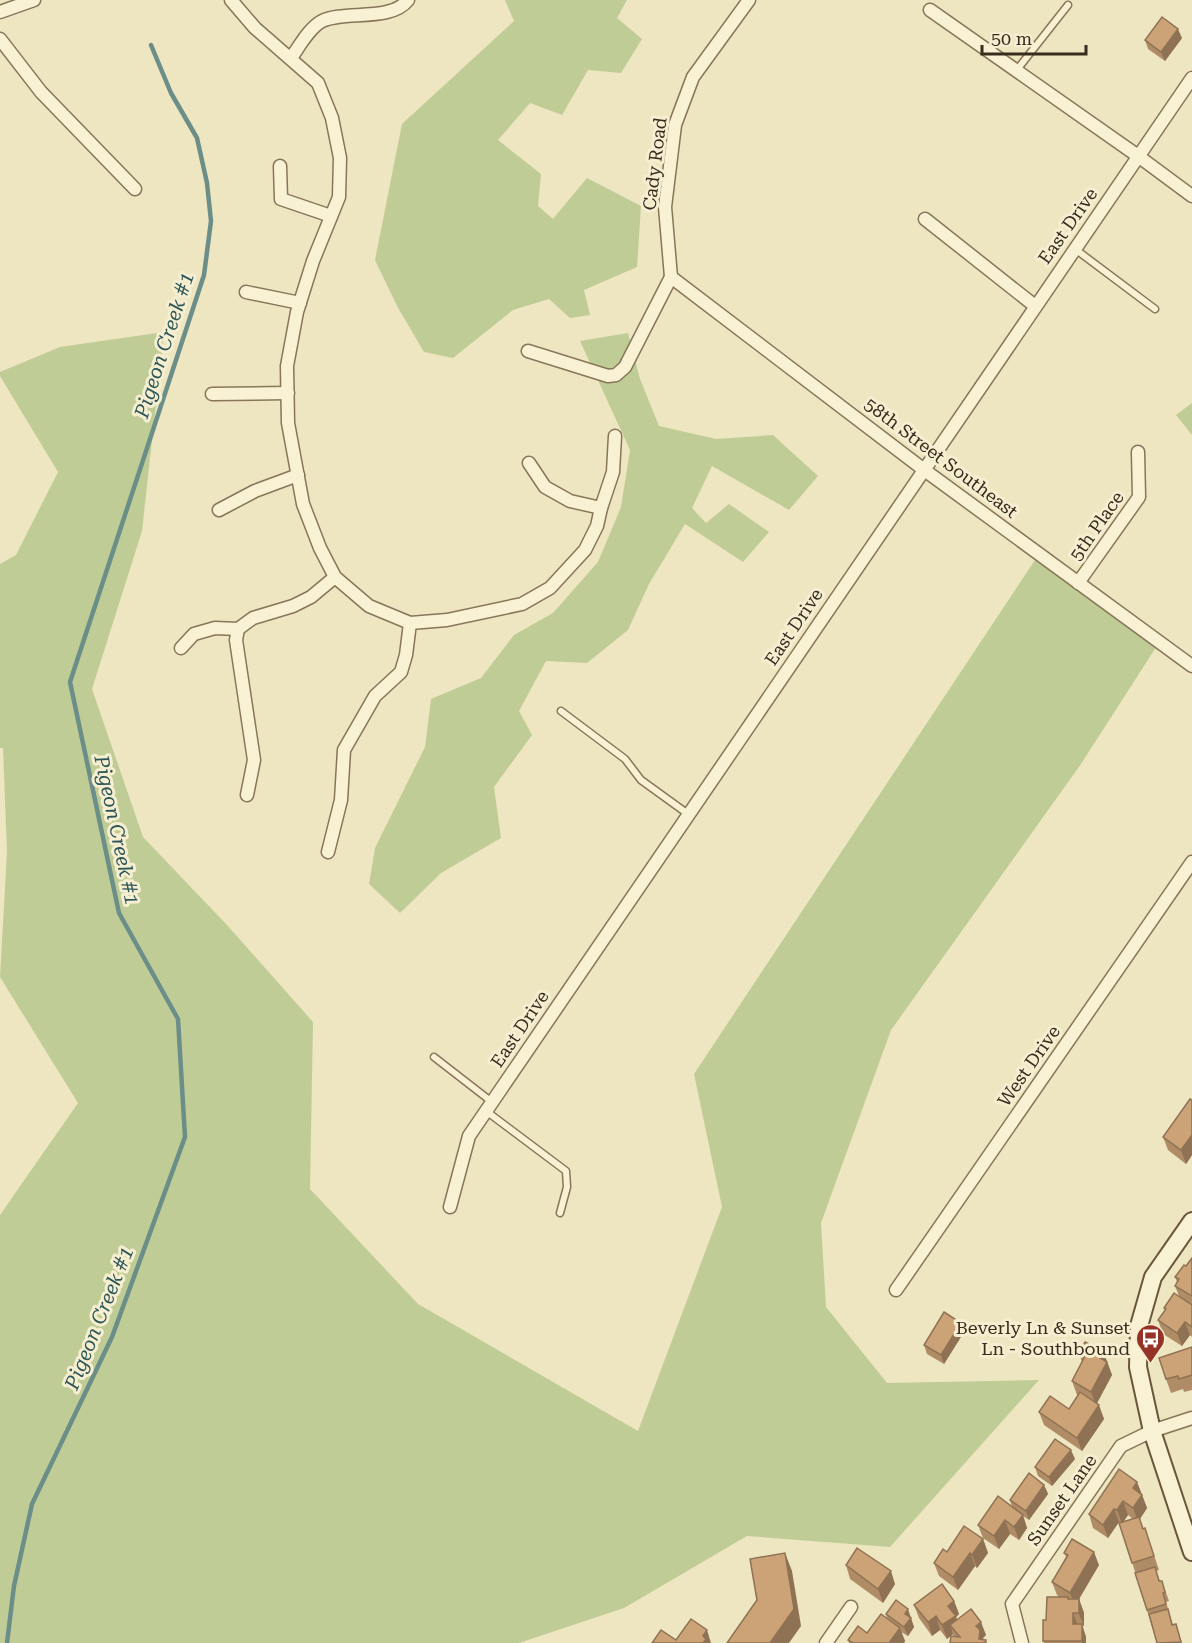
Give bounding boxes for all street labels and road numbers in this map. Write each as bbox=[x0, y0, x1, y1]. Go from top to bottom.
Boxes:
street label: Cady Road bbox=[638, 116, 671, 212]
street label: East Drive bbox=[1034, 183, 1102, 268]
street label: 58th Street Southeast bbox=[861, 393, 1022, 522]
street label: 5th Place bbox=[1065, 487, 1128, 564]
street label: East Drive bbox=[760, 584, 827, 669]
street label: East Drive bbox=[486, 986, 553, 1071]
street label: West Drive bbox=[993, 1021, 1064, 1110]
street label: Sunset Lane bbox=[1023, 1450, 1101, 1549]

